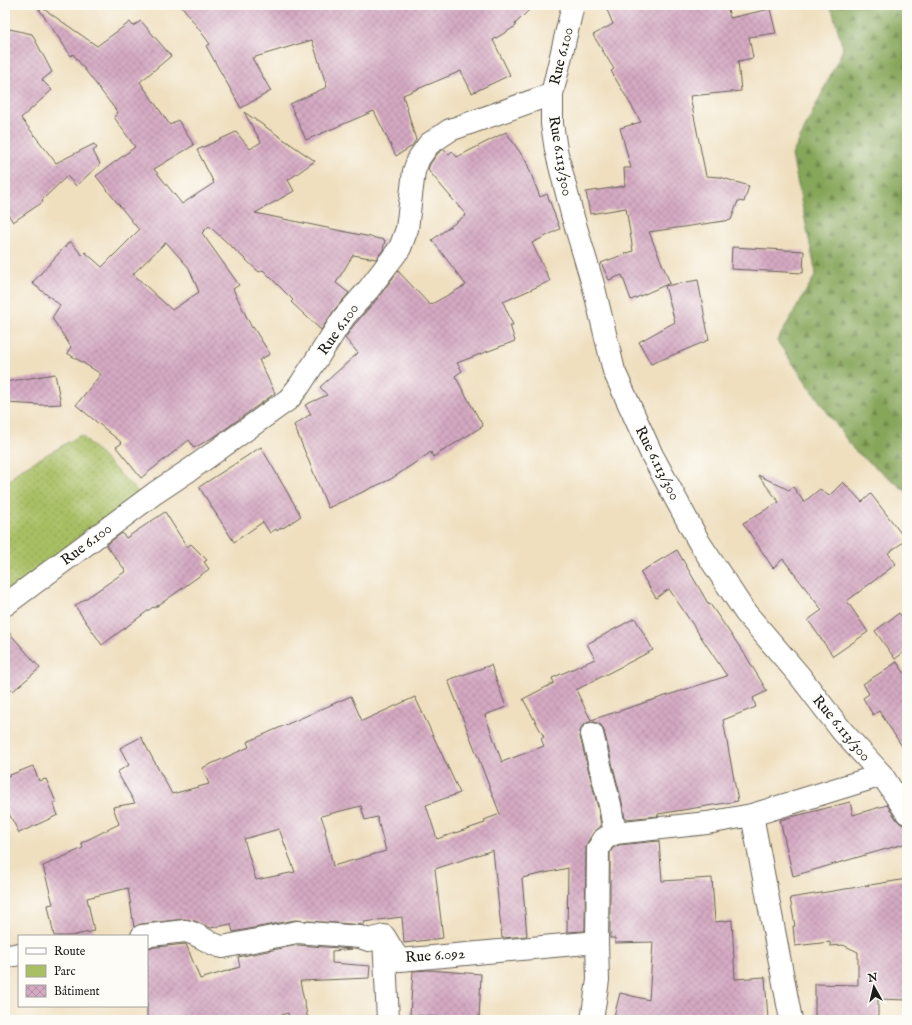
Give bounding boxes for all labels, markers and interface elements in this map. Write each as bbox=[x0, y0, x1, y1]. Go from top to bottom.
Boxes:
street label: Rue 6.100 bbox=[545, 25, 578, 87]
street label: Rue 6.113/300 bbox=[544, 115, 577, 198]
street label: Rue 6.100 bbox=[314, 300, 363, 359]
street label: Rue 6.113/300 bbox=[631, 423, 684, 504]
street label: Rue 6.100 bbox=[57, 519, 116, 570]
street label: Rue 6.113/300 bbox=[808, 691, 875, 765]
legend bbox=[18, 935, 148, 1007]
text: Route bbox=[54, 944, 86, 959]
street label: Rue 6.092 bbox=[405, 944, 466, 967]
text: Parc bbox=[54, 964, 76, 979]
north arrow bbox=[854, 967, 894, 1007]
text: N bbox=[866, 970, 879, 986]
text: Bâtiment bbox=[54, 984, 100, 999]

